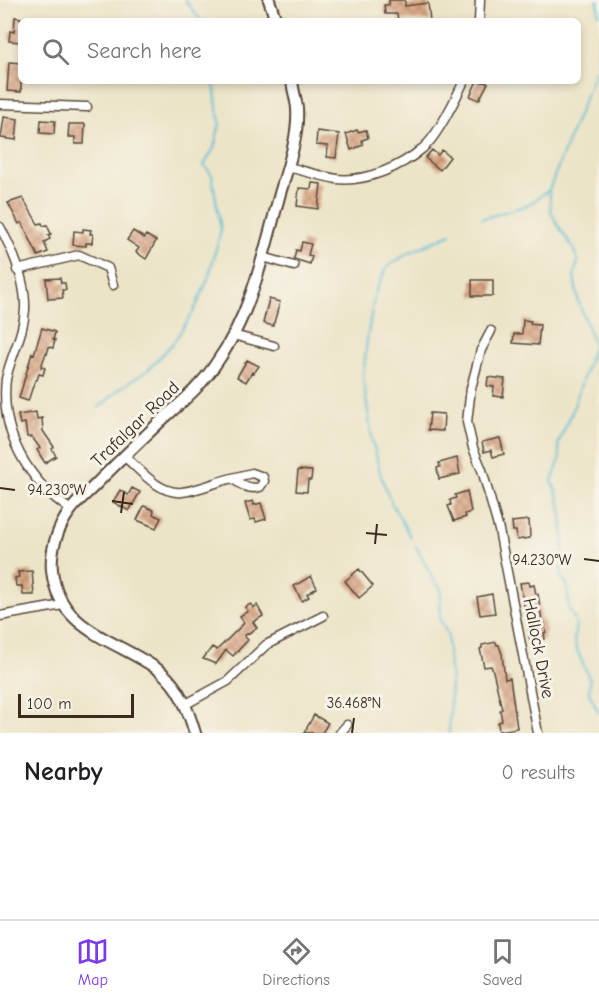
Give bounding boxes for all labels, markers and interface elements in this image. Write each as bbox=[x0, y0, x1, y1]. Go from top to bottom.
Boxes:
search box bbox=[18, 18, 581, 84]
icon: search bbox=[39, 35, 72, 68]
text: Search here bbox=[87, 38, 202, 64]
street label: Trafalgar Road bbox=[87, 377, 184, 472]
text: 94.230°W bbox=[28, 481, 86, 499]
text: 94.230°W bbox=[513, 551, 571, 569]
street label: Hallock Drive bbox=[518, 596, 559, 700]
scale bar bbox=[18, 691, 134, 718]
text: 36.468°N bbox=[327, 694, 381, 712]
text: 100 m bbox=[27, 695, 71, 713]
text: Nearby bbox=[24, 757, 103, 787]
text: 0 results bbox=[502, 761, 575, 784]
tab: Map bbox=[76, 935, 109, 989]
tab: Directions bbox=[262, 935, 330, 989]
tab: Saved bbox=[483, 935, 523, 989]

